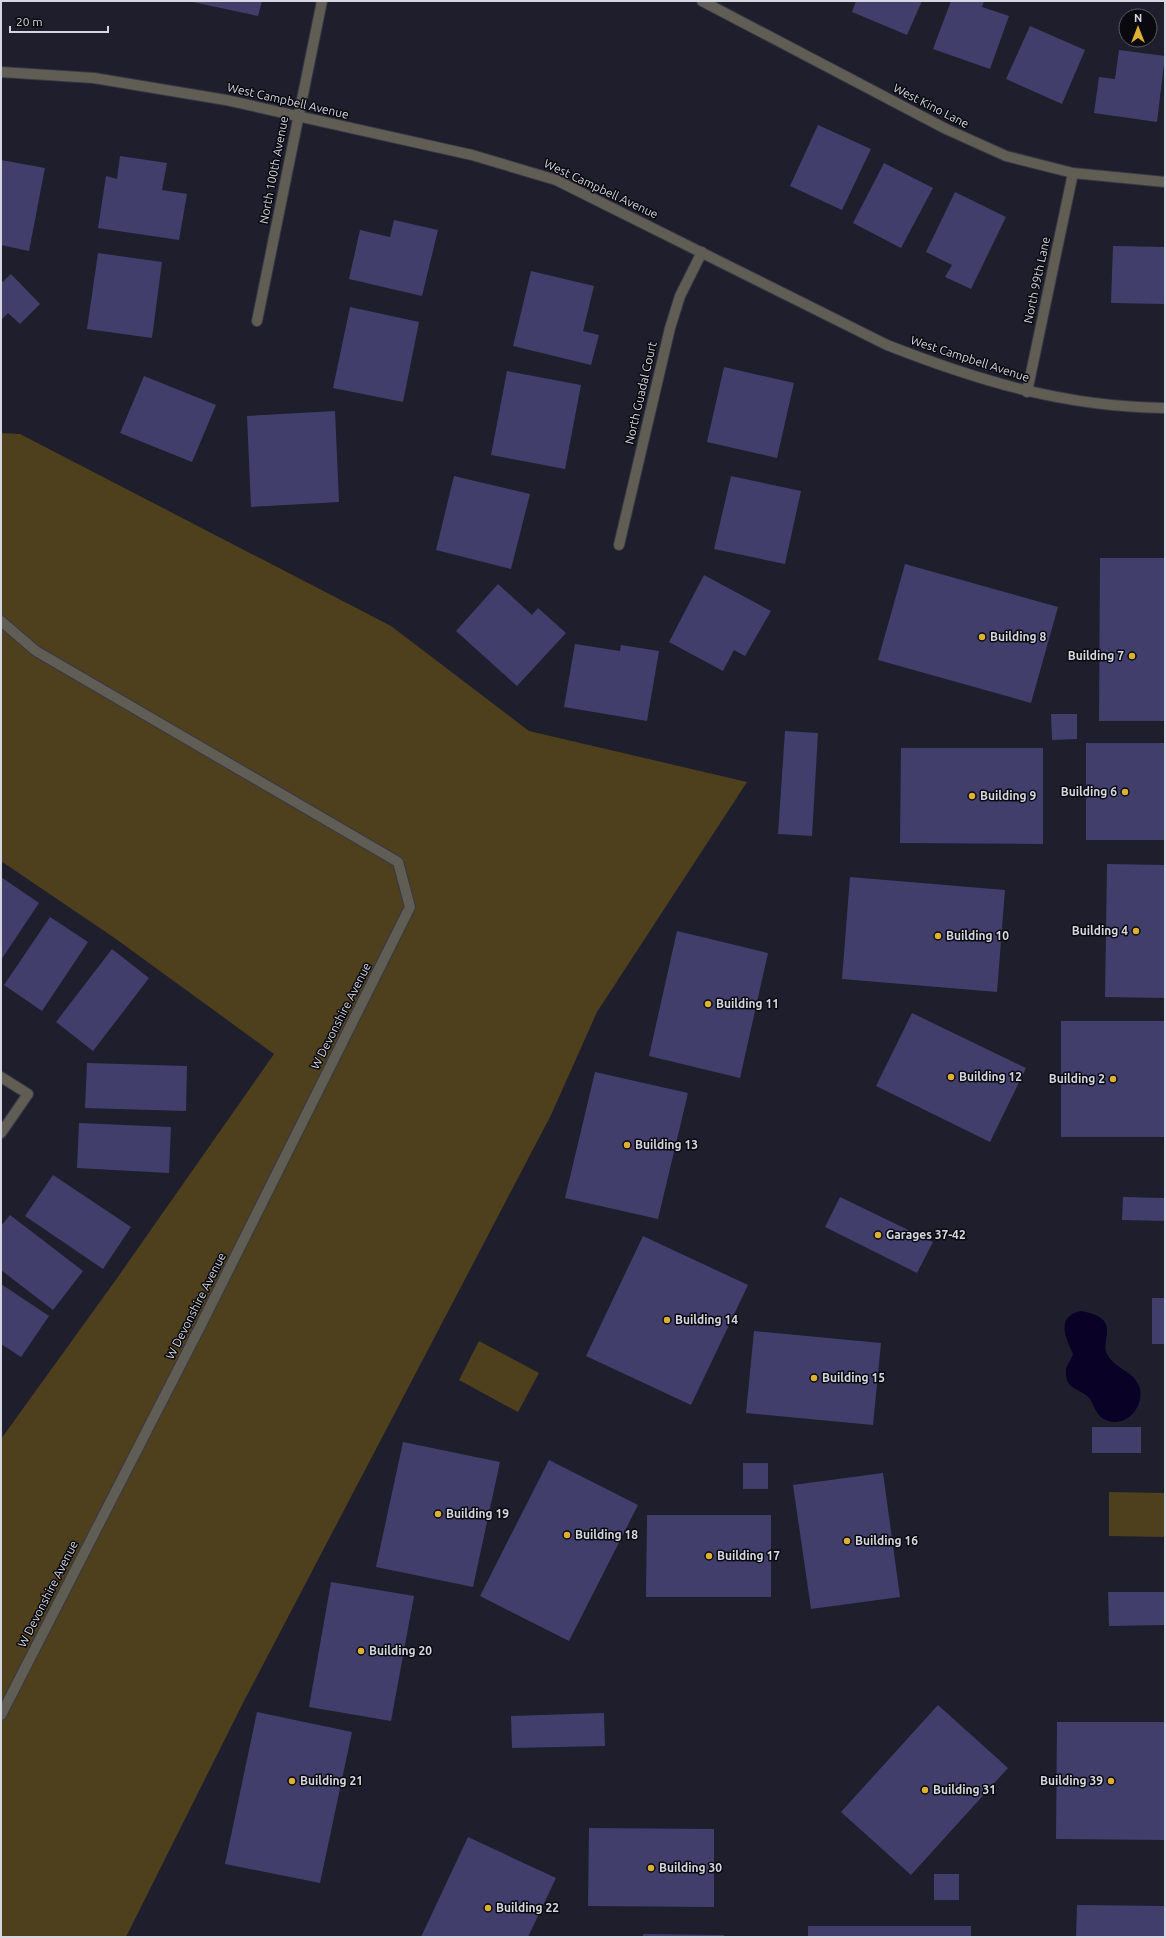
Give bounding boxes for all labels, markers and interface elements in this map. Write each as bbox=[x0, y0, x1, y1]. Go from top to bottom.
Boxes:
scale bar bbox=[10, 8, 108, 34]
north arrow bbox=[1118, 8, 1158, 48]
text: N bbox=[1134, 12, 1142, 24]
text: 20 m bbox=[16, 15, 43, 28]
street label: West Campbell Avenue bbox=[226, 80, 350, 121]
street label: West Kino Lane bbox=[891, 81, 971, 130]
street label: North 100th Avenue bbox=[257, 115, 290, 225]
street label: West Campbell Avenue bbox=[542, 156, 660, 221]
street label: North 99th Lane bbox=[1021, 235, 1052, 324]
street label: West Campbell Avenue bbox=[909, 333, 1031, 384]
street label: North Guadal Court bbox=[622, 340, 659, 446]
place label: Building 8 bbox=[990, 630, 1046, 643]
marker: Building 8 bbox=[977, 632, 987, 642]
place label: Building 7 bbox=[1068, 649, 1124, 662]
marker: Building 7 bbox=[1127, 651, 1137, 661]
place label: Building 6 bbox=[1061, 785, 1117, 798]
marker: Building 6 bbox=[1120, 787, 1130, 797]
place label: Building 9 bbox=[980, 789, 1036, 802]
marker: Building 9 bbox=[967, 791, 977, 801]
place label: Building 4 bbox=[1072, 924, 1128, 937]
marker: Building 4 bbox=[1131, 926, 1141, 936]
place label: Building 10 bbox=[946, 929, 1009, 942]
marker: Building 10 bbox=[933, 931, 943, 941]
street label: W Devonshire Avenue bbox=[308, 960, 373, 1071]
place label: Building 11 bbox=[716, 997, 779, 1010]
marker: Building 11 bbox=[703, 999, 713, 1009]
place label: Building 12 bbox=[959, 1070, 1022, 1083]
marker: Building 12 bbox=[946, 1072, 956, 1082]
place label: Building 2 bbox=[1049, 1072, 1105, 1085]
marker: Building 2 bbox=[1108, 1074, 1118, 1084]
place label: Building 13 bbox=[635, 1138, 698, 1151]
marker: Building 13 bbox=[622, 1140, 632, 1150]
place label: Garages 37-42 bbox=[886, 1228, 966, 1241]
marker: Garages 37-42 bbox=[873, 1230, 883, 1240]
street label: W Devonshire Avenue bbox=[163, 1250, 228, 1361]
place label: Building 14 bbox=[675, 1313, 738, 1326]
marker: Building 14 bbox=[662, 1315, 672, 1325]
place label: Building 15 bbox=[822, 1371, 885, 1384]
marker: Building 15 bbox=[809, 1373, 819, 1383]
place label: Building 19 bbox=[446, 1507, 509, 1520]
marker: Building 19 bbox=[433, 1509, 443, 1519]
place label: Building 18 bbox=[575, 1528, 638, 1541]
marker: Building 18 bbox=[562, 1530, 572, 1540]
place label: Building 16 bbox=[855, 1534, 918, 1547]
marker: Building 16 bbox=[842, 1536, 852, 1546]
street label: W Devonshire Avenue bbox=[15, 1538, 80, 1649]
place label: Building 17 bbox=[717, 1549, 780, 1562]
marker: Building 17 bbox=[704, 1551, 714, 1561]
place label: Building 20 bbox=[369, 1644, 432, 1657]
marker: Building 20 bbox=[356, 1646, 366, 1656]
place label: Building 21 bbox=[300, 1774, 363, 1787]
place label: Building 39 bbox=[1040, 1774, 1103, 1787]
marker: Building 21 bbox=[287, 1776, 297, 1786]
marker: Building 39 bbox=[1106, 1776, 1116, 1786]
place label: Building 31 bbox=[933, 1783, 996, 1796]
marker: Building 31 bbox=[920, 1785, 930, 1795]
place label: Building 30 bbox=[659, 1861, 722, 1874]
marker: Building 30 bbox=[646, 1863, 656, 1873]
place label: Building 22 bbox=[496, 1901, 559, 1914]
marker: Building 22 bbox=[483, 1903, 493, 1913]

